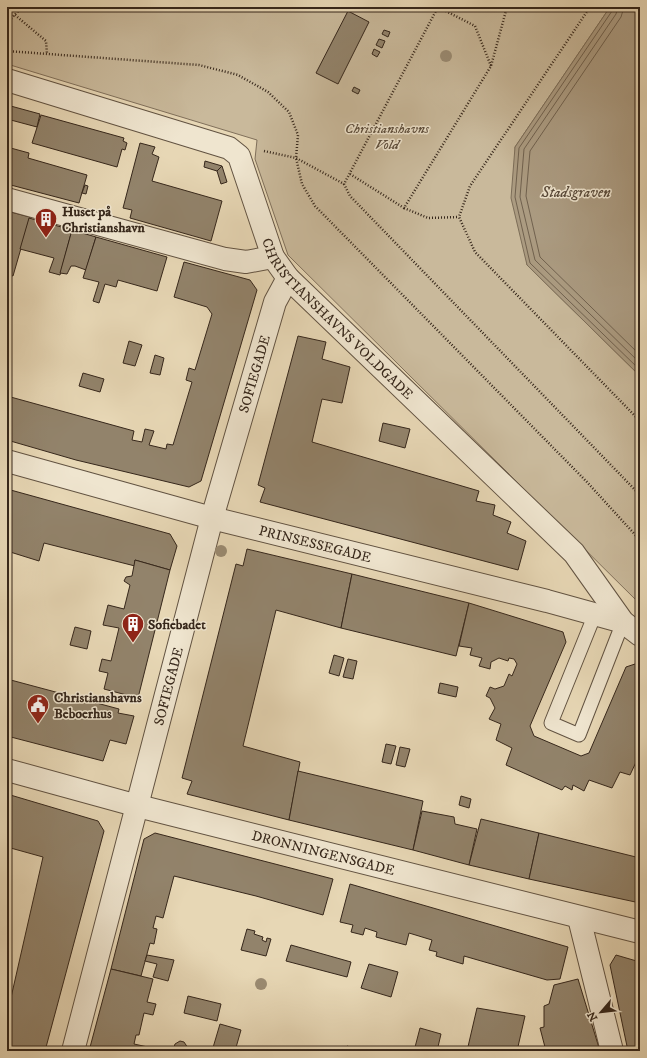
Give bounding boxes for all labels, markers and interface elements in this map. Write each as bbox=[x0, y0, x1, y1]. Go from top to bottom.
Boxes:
park label: Christianshavns Vold bbox=[345, 120, 430, 154]
water label: Stadsgraven bbox=[540, 183, 611, 202]
place label: Huset på Christianshavn bbox=[62, 203, 146, 237]
building icon: Huset på Christianshavn bbox=[33, 206, 59, 239]
street label: CHRISTIANSHAVNS VOLDGADE bbox=[257, 236, 417, 404]
street label: SOFIEGADE bbox=[235, 333, 275, 415]
street label: PRINSESSEGADE bbox=[257, 522, 373, 567]
building icon: Sofiebadet bbox=[120, 611, 146, 644]
place label: Sofiebadet bbox=[148, 616, 206, 634]
street label: SOFIEGADE bbox=[150, 645, 188, 728]
place label: Christianshavns Beboerhus bbox=[54, 689, 142, 723]
public building icon: Christianshavns Beboerhus bbox=[25, 692, 51, 725]
street label: DRONNINGENSGADE bbox=[250, 827, 397, 880]
north arrow bbox=[581, 992, 621, 1032]
text: N bbox=[585, 1009, 601, 1023]

